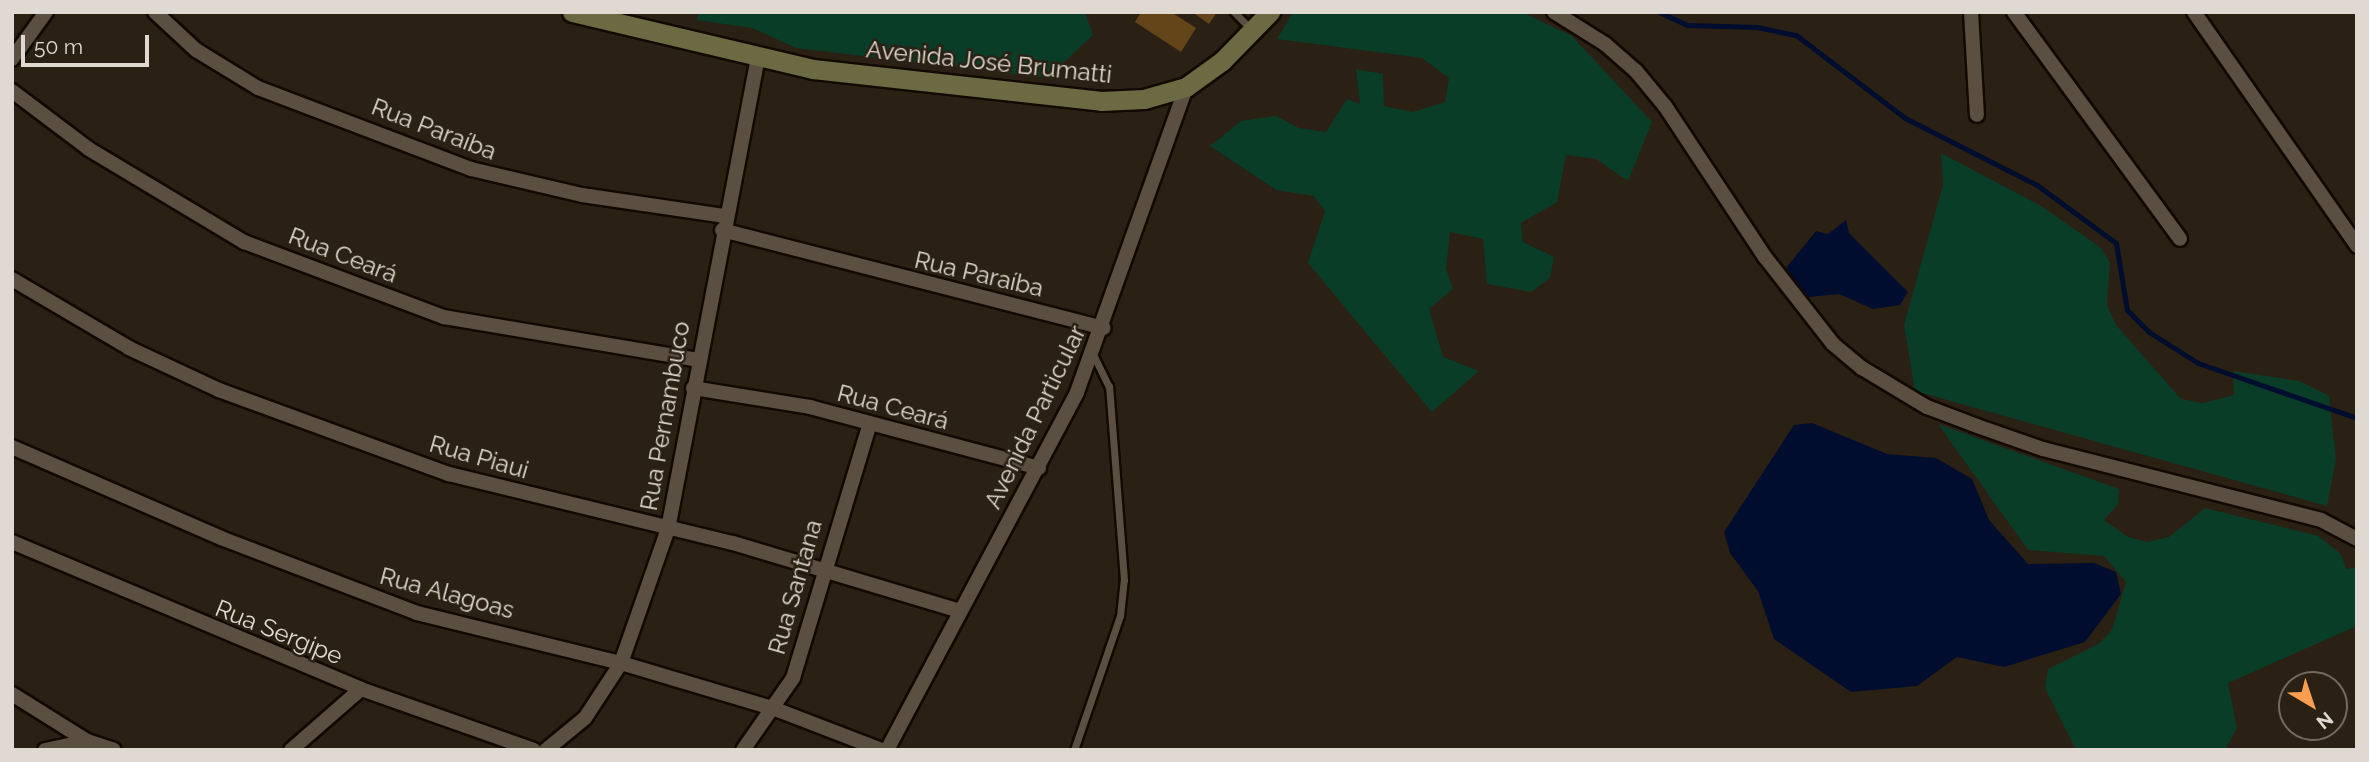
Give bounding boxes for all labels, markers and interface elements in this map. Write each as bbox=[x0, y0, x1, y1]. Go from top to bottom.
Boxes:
scale bar bbox=[24, 21, 152, 65]
text: 50 m bbox=[34, 34, 83, 59]
street label: Avenida José Brumatti bbox=[864, 35, 1114, 89]
street label: Rua Paraíba bbox=[368, 92, 500, 166]
street label: Rua Ceará bbox=[285, 221, 401, 289]
street label: Rua Paraíba bbox=[912, 245, 1046, 303]
street label: Rua Pernambuco bbox=[634, 319, 696, 513]
street label: Avenida Particular bbox=[978, 321, 1092, 513]
street label: Rua Ceará bbox=[834, 378, 952, 436]
street label: Rua Piaui bbox=[426, 429, 532, 485]
street label: Rua Santana bbox=[762, 516, 828, 658]
street label: Rua Alagoas bbox=[376, 561, 518, 625]
street label: Rua Sergipe bbox=[211, 593, 347, 671]
north arrow bbox=[2278, 671, 2348, 741]
text: N bbox=[2312, 708, 2338, 734]

